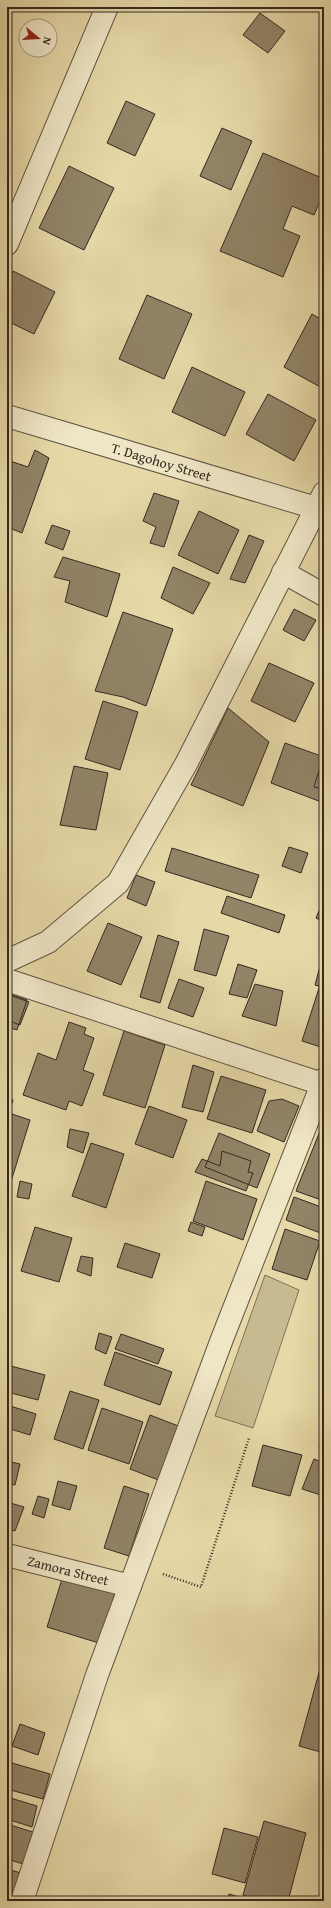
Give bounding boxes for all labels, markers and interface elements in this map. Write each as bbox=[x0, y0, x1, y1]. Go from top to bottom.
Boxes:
north arrow bbox=[18, 18, 58, 58]
text: N bbox=[39, 35, 56, 48]
street label: T. Dagohoy Street bbox=[109, 438, 214, 486]
street label: Zamora Street bbox=[25, 1550, 111, 1590]

